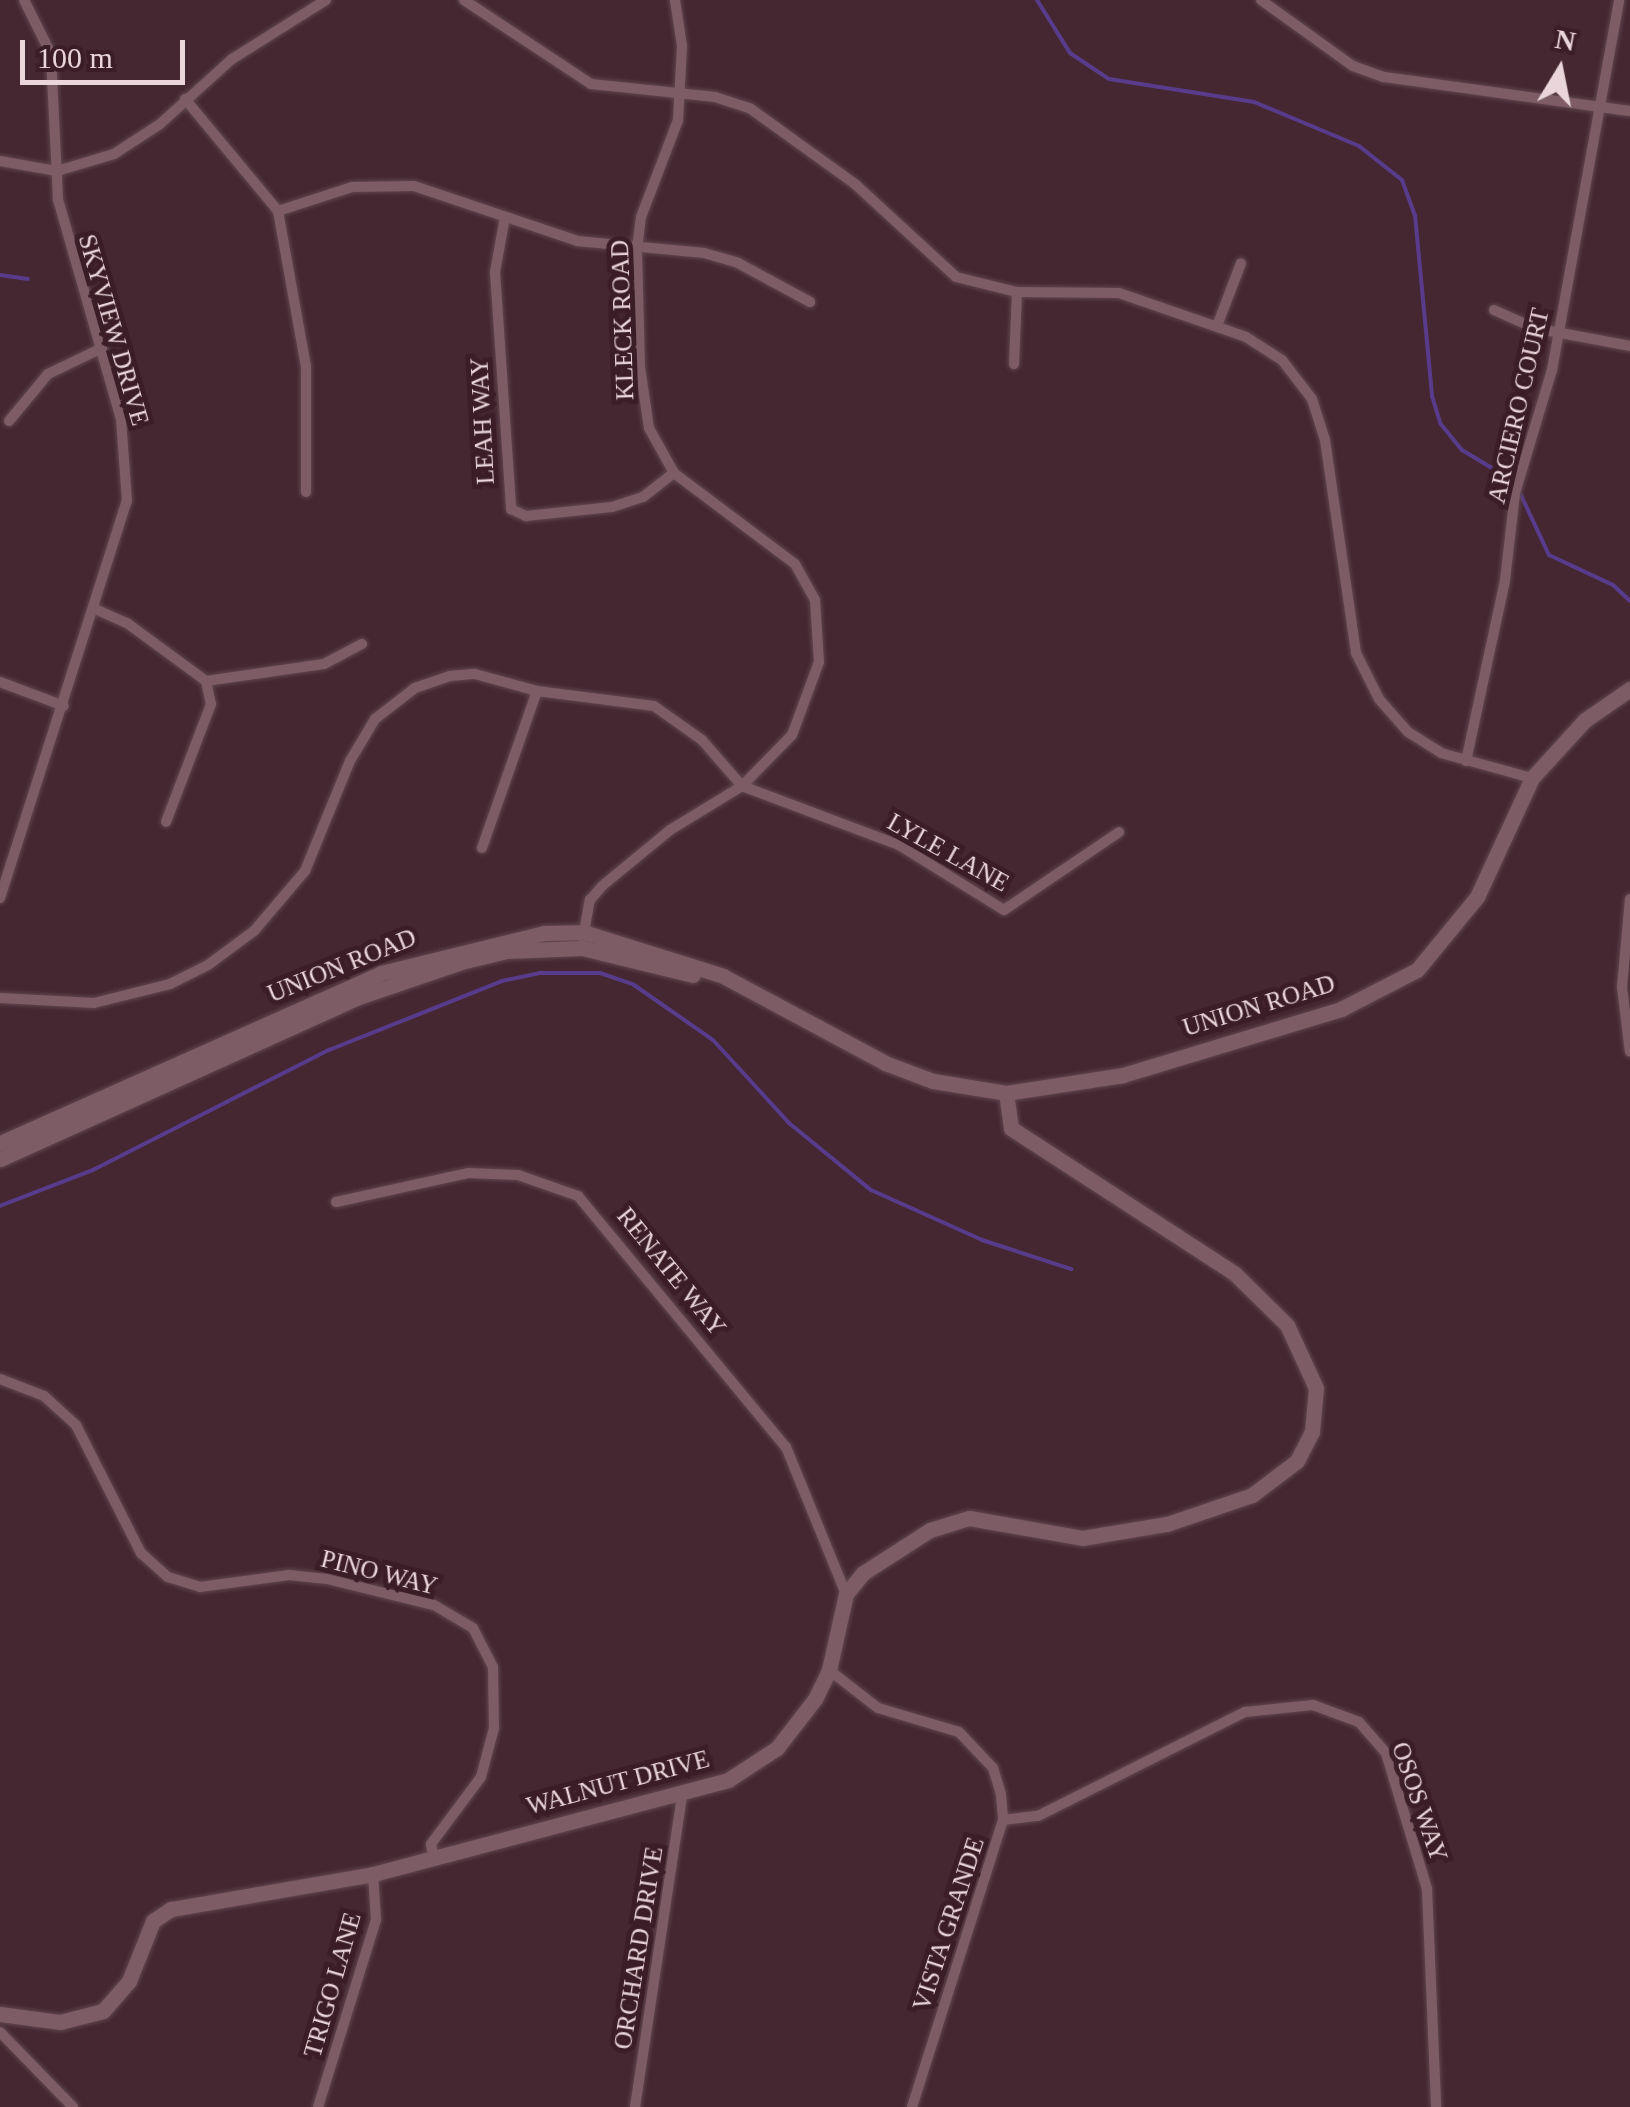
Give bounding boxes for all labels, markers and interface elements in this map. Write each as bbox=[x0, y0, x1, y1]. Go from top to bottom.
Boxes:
scale bar bbox=[25, 20, 190, 82]
north arrow bbox=[1510, 20, 1610, 120]
text: N bbox=[1553, 23, 1578, 57]
text: 100 m bbox=[37, 41, 113, 74]
street label: SKYVIEW DRIVE bbox=[71, 231, 155, 429]
street label: KLECK ROAD bbox=[605, 239, 641, 401]
street label: ARCIERO COURT bbox=[1482, 306, 1556, 506]
street label: LEAH WAY bbox=[465, 357, 501, 485]
street label: LYLE LANE bbox=[882, 807, 1014, 899]
street label: UNION ROAD bbox=[263, 923, 421, 1009]
street label: UNION ROAD bbox=[1179, 969, 1339, 1043]
street label: RENATE WAY bbox=[610, 1202, 732, 1342]
street label: PINO WAY bbox=[318, 1544, 440, 1602]
street label: OSOS WAY bbox=[1385, 1738, 1453, 1866]
street label: WALNUT DRIVE bbox=[523, 1744, 713, 1822]
street label: VISTA GRANDE bbox=[907, 1833, 991, 2015]
street label: ORCHARD DRIVE bbox=[608, 1844, 670, 2052]
street label: TRIGO LANE bbox=[298, 1909, 368, 2061]

